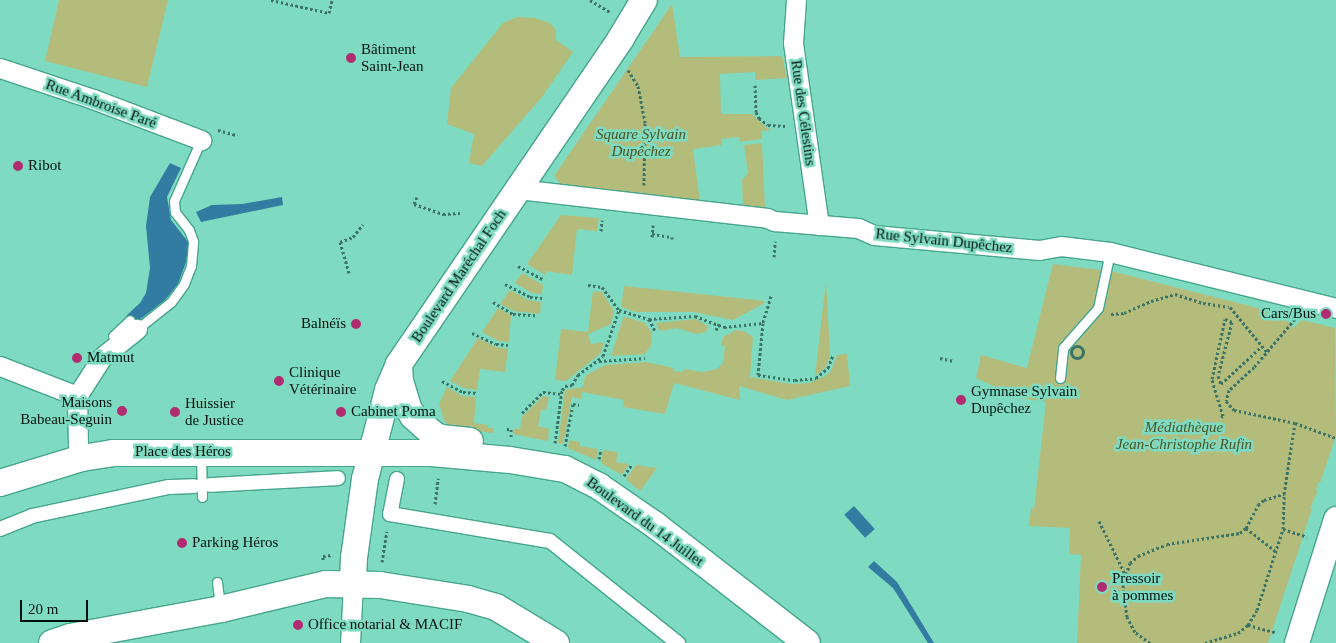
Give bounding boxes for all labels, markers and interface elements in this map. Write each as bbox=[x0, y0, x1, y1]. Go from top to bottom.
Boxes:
place label: Bâtiment Saint-Jean bbox=[361, 40, 423, 75]
marker: Bâtiment Saint-Jean bbox=[345, 52, 357, 64]
street label: Rue des Célestins bbox=[787, 59, 819, 167]
street label: Rue Ambroise Paré bbox=[43, 75, 159, 133]
park label: Square Sylvain Dupêchez bbox=[596, 125, 686, 160]
place label: Ribot bbox=[28, 157, 61, 175]
marker: Ribot bbox=[12, 160, 24, 172]
street label: Boulevard Maréchal Foch bbox=[408, 206, 510, 346]
street label: Rue Sylvain Dupêchez bbox=[875, 225, 1013, 257]
place label: Cars/Bus bbox=[1261, 305, 1316, 323]
marker: Cars/Bus bbox=[1320, 308, 1332, 320]
place label: Balnéïs bbox=[301, 315, 346, 333]
marker: Balnéïs bbox=[350, 318, 362, 330]
place label: Matmut bbox=[87, 349, 134, 367]
marker: Matmut bbox=[71, 352, 83, 364]
place label: Clinique Vétérinaire bbox=[289, 363, 356, 398]
marker: Clinique Vétérinaire bbox=[273, 375, 285, 387]
place label: Gymnase Sylvain Dupêchez bbox=[971, 382, 1077, 417]
place label: Maisons Babeau-Seguin bbox=[20, 393, 112, 428]
place label: Huissier de Justice bbox=[185, 394, 244, 429]
marker: Gymnase Sylvain Dupêchez bbox=[955, 394, 967, 406]
place label: Cabinet Poma bbox=[351, 403, 436, 421]
marker: Maisons Babeau-Seguin bbox=[116, 405, 128, 417]
marker: Huissier de Justice bbox=[169, 406, 181, 418]
marker: Cabinet Poma bbox=[335, 406, 347, 418]
park label: Médiathèque Jean-Christophe Rufin bbox=[1116, 418, 1252, 453]
street label: Place des Héros bbox=[135, 443, 231, 461]
street label: Boulevard du 14 Juillet bbox=[583, 473, 707, 571]
place label: Parking Héros bbox=[192, 534, 278, 552]
marker: Parking Héros bbox=[176, 537, 188, 549]
place label: Pressoir à pommes bbox=[1112, 569, 1173, 604]
marker: Pressoir à pommes bbox=[1096, 581, 1108, 593]
scale bar bbox=[22, 590, 90, 622]
text: 20 m bbox=[28, 601, 58, 617]
place label: Office notarial & MACIF bbox=[308, 616, 462, 634]
marker: Office notarial & MACIF bbox=[292, 619, 304, 631]

